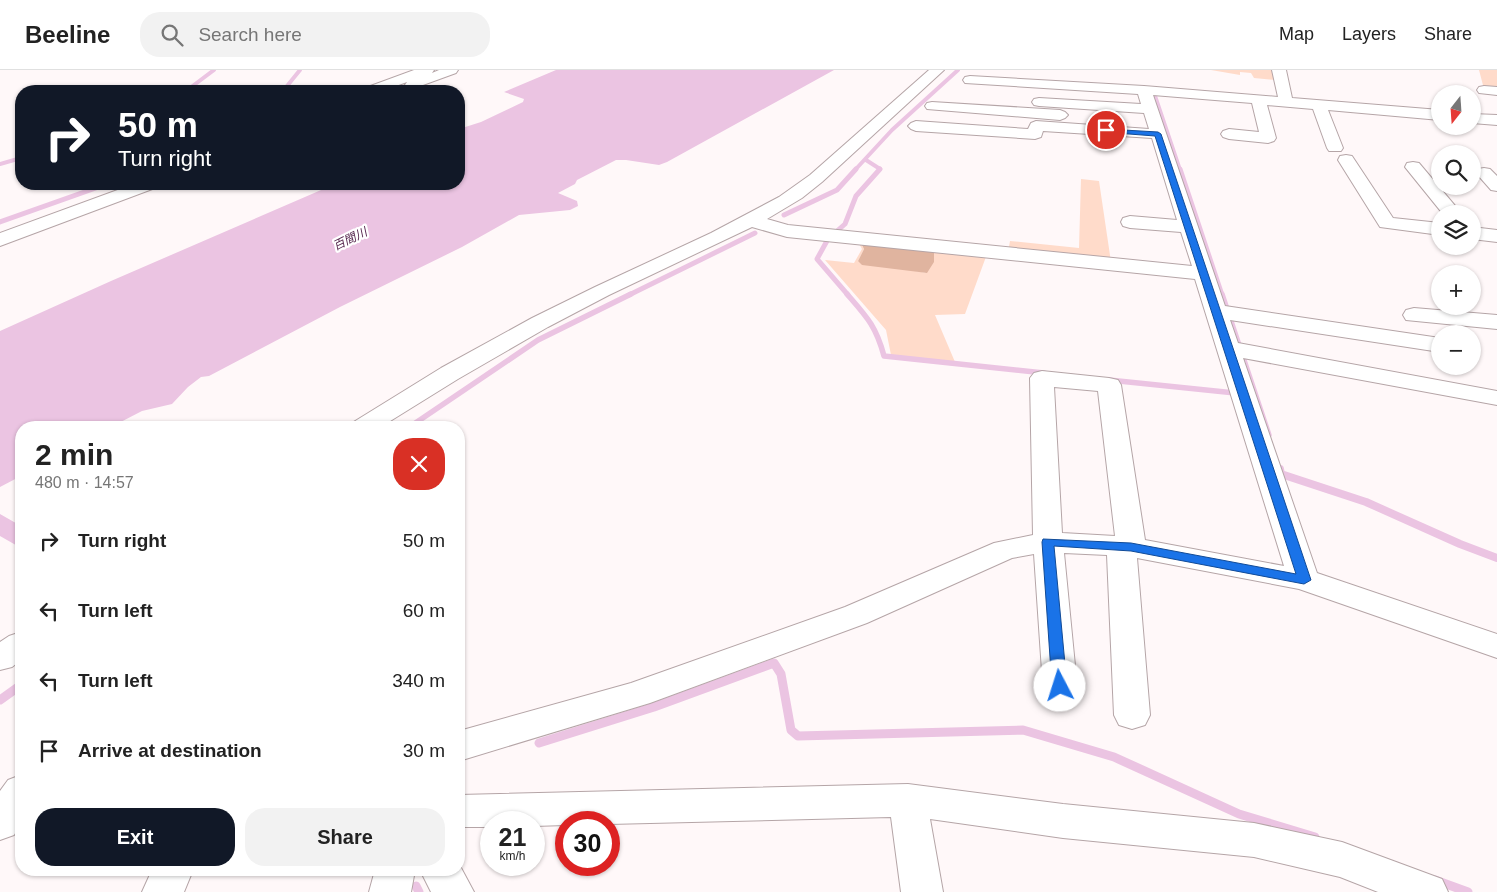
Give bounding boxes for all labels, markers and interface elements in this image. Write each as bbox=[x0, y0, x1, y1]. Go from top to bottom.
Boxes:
search box bbox=[140, 12, 490, 57]
text: Beeline bbox=[25, 21, 110, 48]
icon: search bbox=[158, 21, 186, 49]
text: Search here bbox=[198, 24, 302, 45]
text: Map bbox=[1279, 24, 1314, 44]
text: Layers bbox=[1342, 24, 1396, 44]
text: Share bbox=[1424, 24, 1472, 44]
north arrow bbox=[1431, 85, 1481, 135]
map controls bbox=[1431, 85, 1481, 375]
icon: right bbox=[35, 105, 100, 170]
text: 50 m bbox=[118, 105, 198, 144]
pin bbox=[1085, 109, 1127, 151]
icon: arrive bbox=[1092, 116, 1120, 144]
button: search bbox=[1431, 145, 1481, 195]
text: Turn right bbox=[118, 146, 211, 171]
button: layers bbox=[1431, 205, 1481, 255]
water label: 百間川 bbox=[331, 224, 371, 253]
button: + bbox=[1431, 265, 1481, 315]
button: − bbox=[1431, 325, 1481, 375]
text: 2 min bbox=[35, 438, 113, 471]
button: close bbox=[393, 438, 445, 490]
text: 480 m · 14:57 bbox=[35, 474, 134, 491]
icon: right bbox=[35, 527, 63, 555]
text: Turn right bbox=[78, 530, 166, 551]
text: 50 m bbox=[403, 530, 445, 551]
icon: left bbox=[35, 597, 63, 625]
text: Turn left bbox=[78, 600, 153, 621]
text: 60 m bbox=[403, 600, 445, 621]
position arrow bbox=[1033, 659, 1085, 711]
icon: left bbox=[35, 667, 63, 695]
text: Turn left bbox=[78, 670, 153, 691]
text: 340 m bbox=[392, 670, 445, 691]
icon: arrive bbox=[35, 737, 63, 765]
text: Arrive at destination bbox=[78, 740, 262, 761]
text: 30 m bbox=[403, 740, 445, 761]
button: Exit bbox=[35, 808, 235, 866]
button: Share bbox=[245, 808, 445, 866]
speed limit sign: 30 bbox=[555, 811, 620, 876]
text: 21 bbox=[499, 823, 526, 851]
text: km/h bbox=[499, 849, 526, 863]

